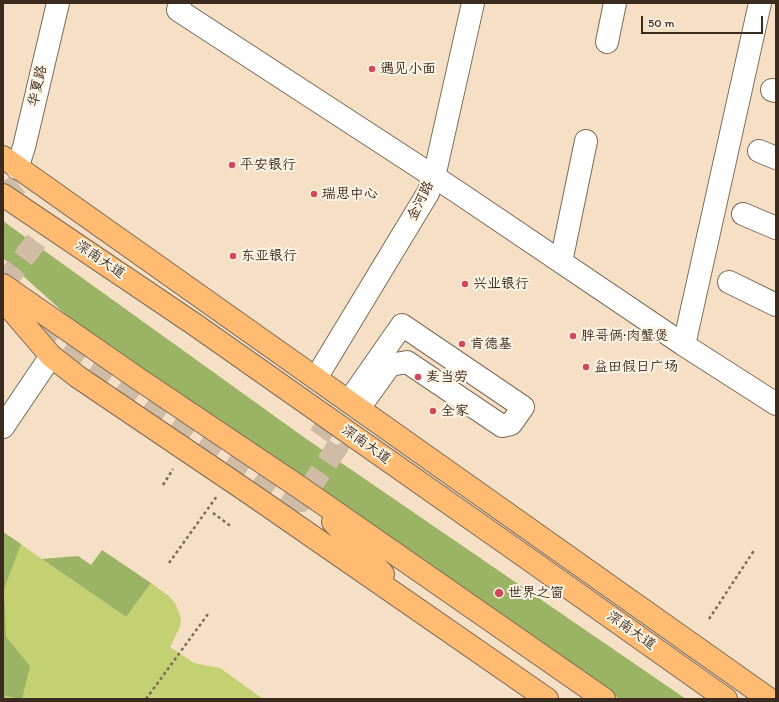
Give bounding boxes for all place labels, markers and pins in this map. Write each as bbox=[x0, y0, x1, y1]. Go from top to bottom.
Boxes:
place label: 遇见小面 bbox=[380, 61, 436, 77]
marker: 遇见小面 bbox=[367, 64, 377, 74]
place label: 平安银行 bbox=[240, 157, 296, 173]
marker: 平安银行 bbox=[227, 160, 237, 170]
place label: 瑞思中心 bbox=[322, 186, 378, 202]
marker: 瑞思中心 bbox=[309, 189, 319, 199]
place label: 东亚银行 bbox=[241, 248, 297, 264]
marker: 东亚银行 bbox=[228, 251, 238, 261]
place label: 兴业银行 bbox=[473, 276, 529, 292]
marker: 兴业银行 bbox=[460, 279, 470, 289]
place label: 胖哥俩·肉蟹煲 bbox=[581, 328, 668, 344]
marker: 胖哥俩·肉蟹煲 bbox=[568, 331, 578, 341]
place label: 肯德基 bbox=[470, 336, 512, 352]
marker: 肯德基 bbox=[457, 339, 467, 349]
place label: 益田假日广场 bbox=[594, 359, 678, 375]
marker: 益田假日广场 bbox=[581, 362, 591, 372]
place label: 麦当劳 bbox=[426, 369, 468, 385]
marker: 麦当劳 bbox=[413, 372, 423, 382]
place label: 全家 bbox=[441, 403, 469, 419]
marker: 全家 bbox=[428, 406, 438, 416]
place label: 世界之窗 bbox=[508, 585, 564, 601]
marker: 世界之窗 bbox=[493, 587, 505, 599]

